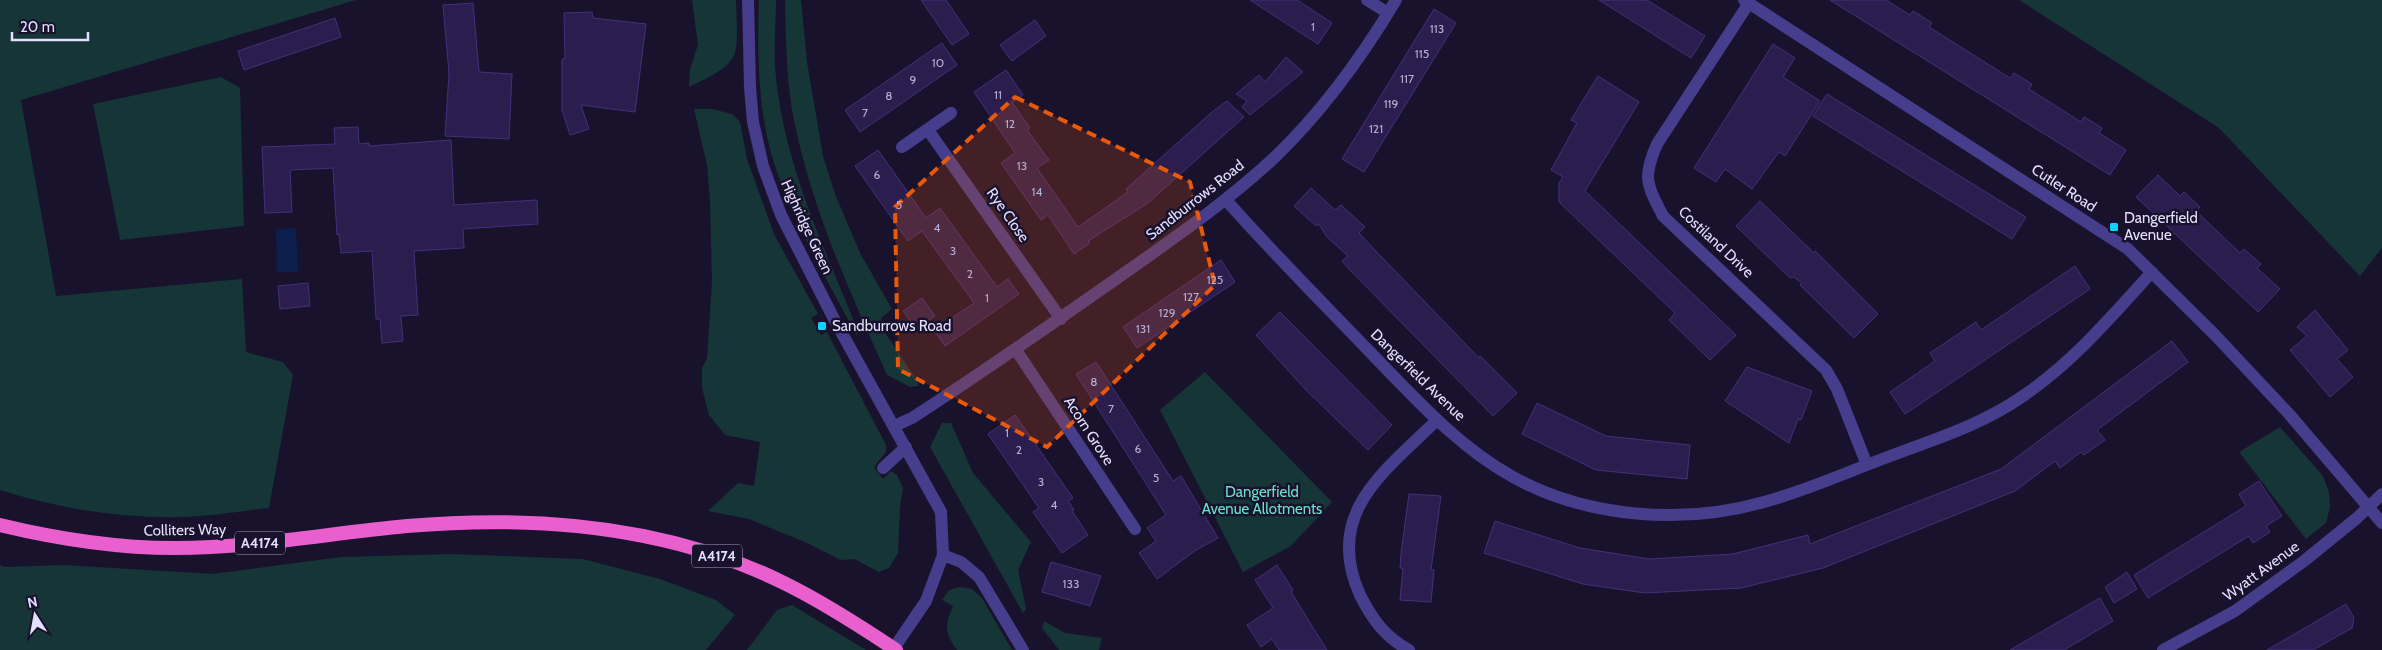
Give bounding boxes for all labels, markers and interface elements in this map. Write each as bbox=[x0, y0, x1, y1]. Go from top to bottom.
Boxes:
scale bar bbox=[12, 10, 89, 42]
text: 20 m bbox=[20, 18, 55, 36]
house number: 1 bbox=[1311, 19, 1315, 34]
house number: 113 bbox=[1430, 21, 1444, 36]
house number: 115 bbox=[1415, 46, 1429, 61]
house number: 10 bbox=[932, 55, 944, 70]
house number: 117 bbox=[1400, 71, 1414, 86]
house number: 9 bbox=[910, 72, 917, 87]
house number: 11 bbox=[994, 87, 1002, 102]
house number: 8 bbox=[885, 88, 893, 103]
house number: 119 bbox=[1384, 96, 1399, 111]
house number: 7 bbox=[862, 105, 868, 120]
house number: 12 bbox=[1005, 116, 1015, 131]
house number: 121 bbox=[1369, 121, 1383, 136]
street label: Sandburrows Road bbox=[1142, 156, 1248, 244]
house number: 13 bbox=[1017, 158, 1027, 173]
street label: Cutler Road bbox=[2028, 160, 2100, 216]
house number: 6 bbox=[874, 167, 881, 182]
street label: Highridge Green bbox=[777, 177, 837, 277]
street label: Rye Close bbox=[983, 184, 1033, 246]
house number: 14 bbox=[1032, 184, 1042, 199]
house number: 5 bbox=[896, 197, 902, 212]
street label: Costiland Drive bbox=[1675, 203, 1758, 282]
place label: Dangerfield Avenue bbox=[2124, 209, 2198, 244]
house number: 4 bbox=[934, 220, 941, 235]
marker: Dangerfield Avenue bbox=[2108, 221, 2120, 233]
house number: 3 bbox=[950, 243, 956, 258]
house number: 2 bbox=[967, 266, 973, 281]
house number: 125 bbox=[1207, 272, 1223, 287]
house number: 127 bbox=[1183, 289, 1199, 304]
house number: 1 bbox=[985, 290, 989, 305]
house number: 129 bbox=[1158, 305, 1176, 320]
place label: Sandburrows Road bbox=[832, 317, 951, 335]
marker: Sandburrows Road bbox=[816, 320, 828, 332]
house number: 131 bbox=[1136, 321, 1150, 336]
street label: Dangerfield Avenue bbox=[1367, 325, 1469, 425]
house number: 8 bbox=[1090, 374, 1098, 389]
street label: Acorn Grove bbox=[1060, 393, 1118, 469]
house number: 7 bbox=[1108, 401, 1114, 416]
house number: 1 bbox=[1005, 425, 1009, 440]
house number: 6 bbox=[1135, 441, 1142, 456]
house number: 2 bbox=[1016, 442, 1022, 457]
house number: 5 bbox=[1153, 470, 1159, 485]
house number: 3 bbox=[1038, 474, 1044, 489]
park label: Dangerfield Avenue Allotments bbox=[1202, 483, 1322, 518]
house number: 4 bbox=[1051, 497, 1058, 512]
street label: Colliters Way bbox=[144, 520, 227, 540]
road number: A4174 bbox=[235, 532, 285, 554]
street label: Wyatt Avenue bbox=[2219, 537, 2303, 605]
road number: A4174 bbox=[692, 544, 742, 568]
house number: 133 bbox=[1063, 576, 1079, 591]
north arrow bbox=[10, 590, 60, 640]
text: N bbox=[26, 592, 39, 612]

